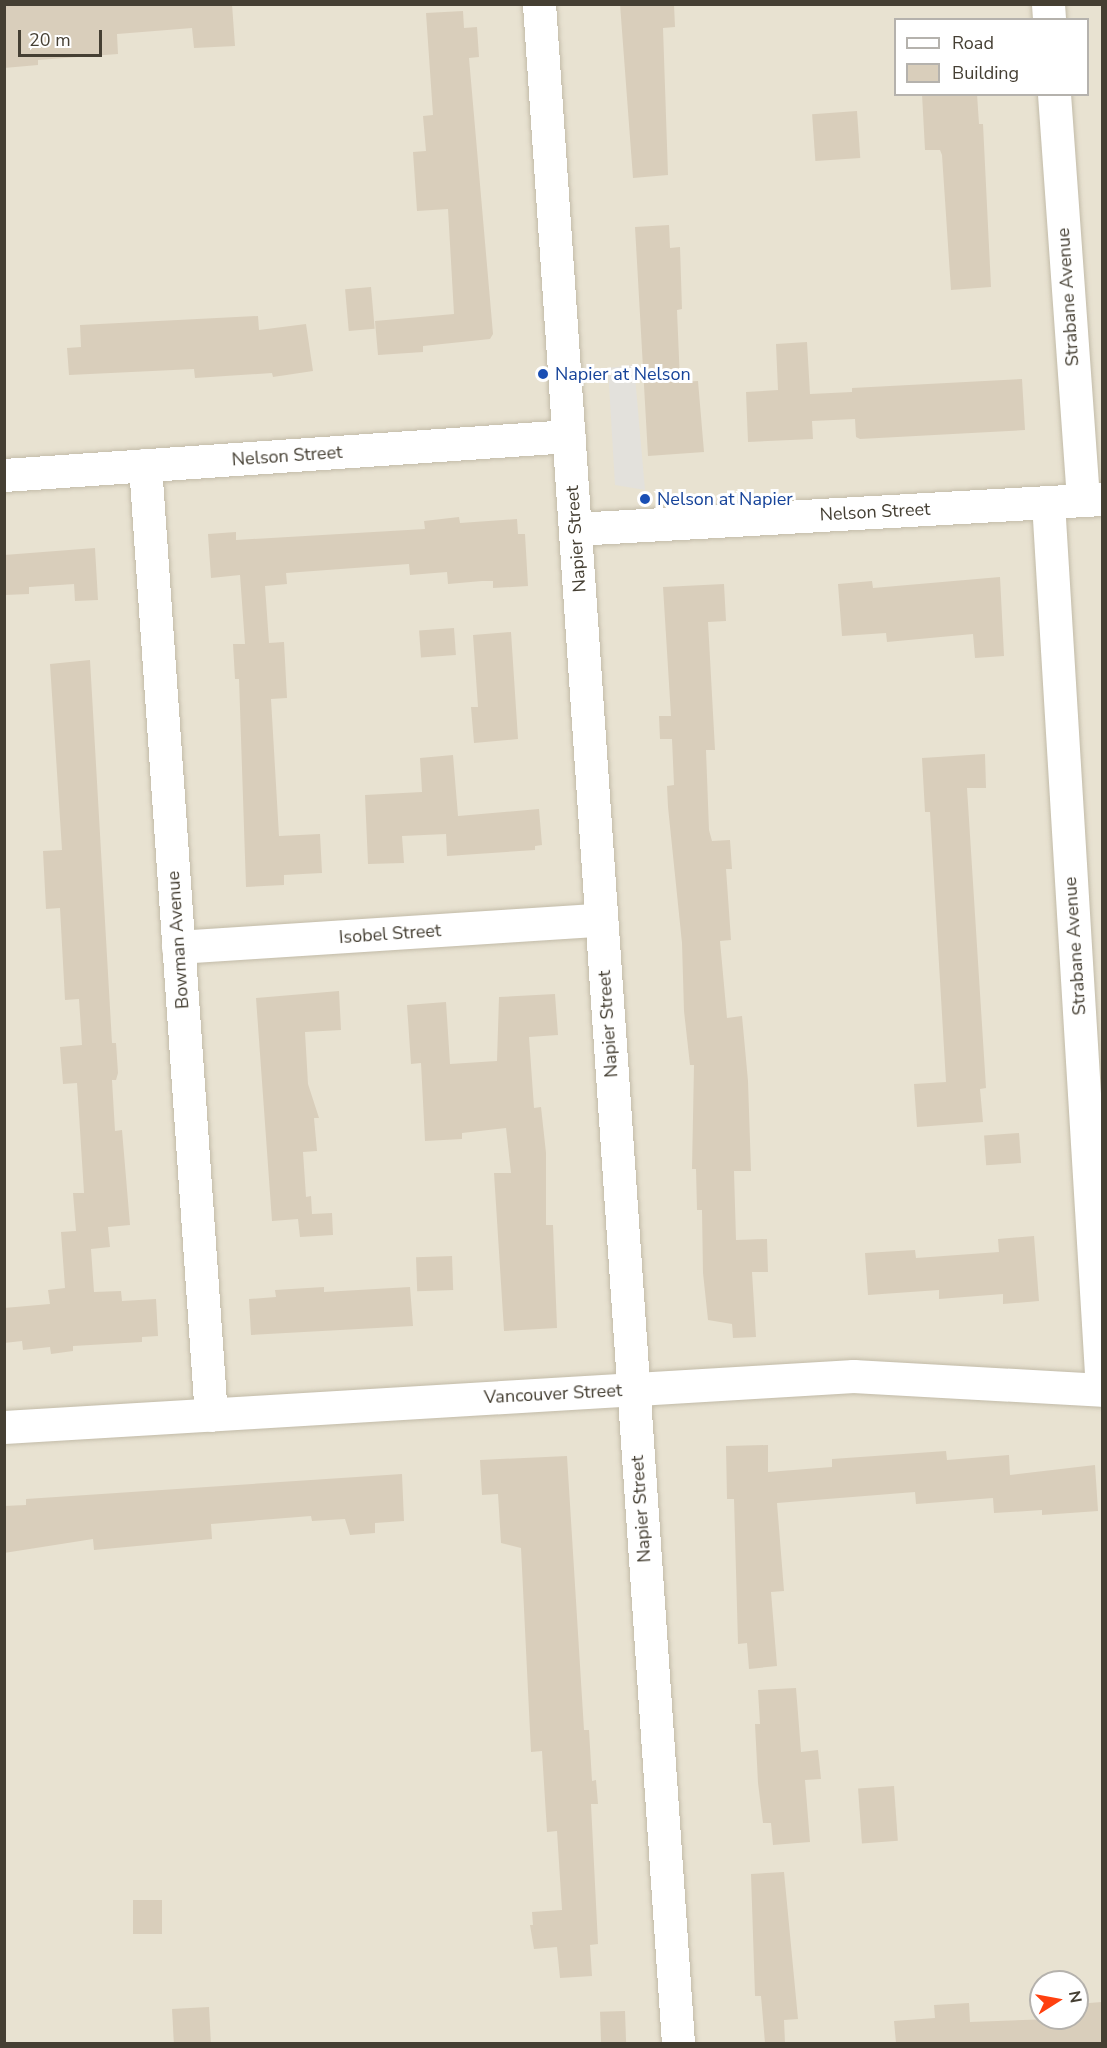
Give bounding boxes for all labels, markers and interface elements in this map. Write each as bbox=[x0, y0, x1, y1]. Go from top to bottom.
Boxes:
scale bar bbox=[21, 18, 105, 56]
legend bbox=[894, 18, 1089, 96]
text: 20 m bbox=[29, 28, 71, 52]
text: Road bbox=[952, 31, 994, 55]
text: Building bbox=[952, 61, 1019, 85]
street label: Strabane Avenue bbox=[1052, 227, 1084, 367]
place label: Napier at Nelson bbox=[555, 363, 691, 385]
marker: Napier at Nelson bbox=[536, 367, 550, 381]
street label: Nelson Street bbox=[231, 441, 343, 471]
street label: Napier Street bbox=[561, 485, 591, 593]
place label: Nelson at Napier bbox=[657, 488, 793, 510]
marker: Nelson at Napier bbox=[638, 492, 652, 506]
street label: Nelson Street bbox=[819, 498, 931, 526]
street label: Bowman Avenue bbox=[162, 870, 194, 1010]
street label: Strabane Avenue bbox=[1059, 876, 1091, 1016]
street label: Isobel Street bbox=[338, 920, 442, 948]
street label: Napier Street bbox=[593, 970, 623, 1078]
street label: Vancouver Street bbox=[483, 1380, 623, 1408]
street label: Napier Street bbox=[626, 1455, 656, 1563]
north arrow bbox=[1029, 1970, 1089, 2030]
text: N bbox=[1063, 1989, 1087, 2005]

